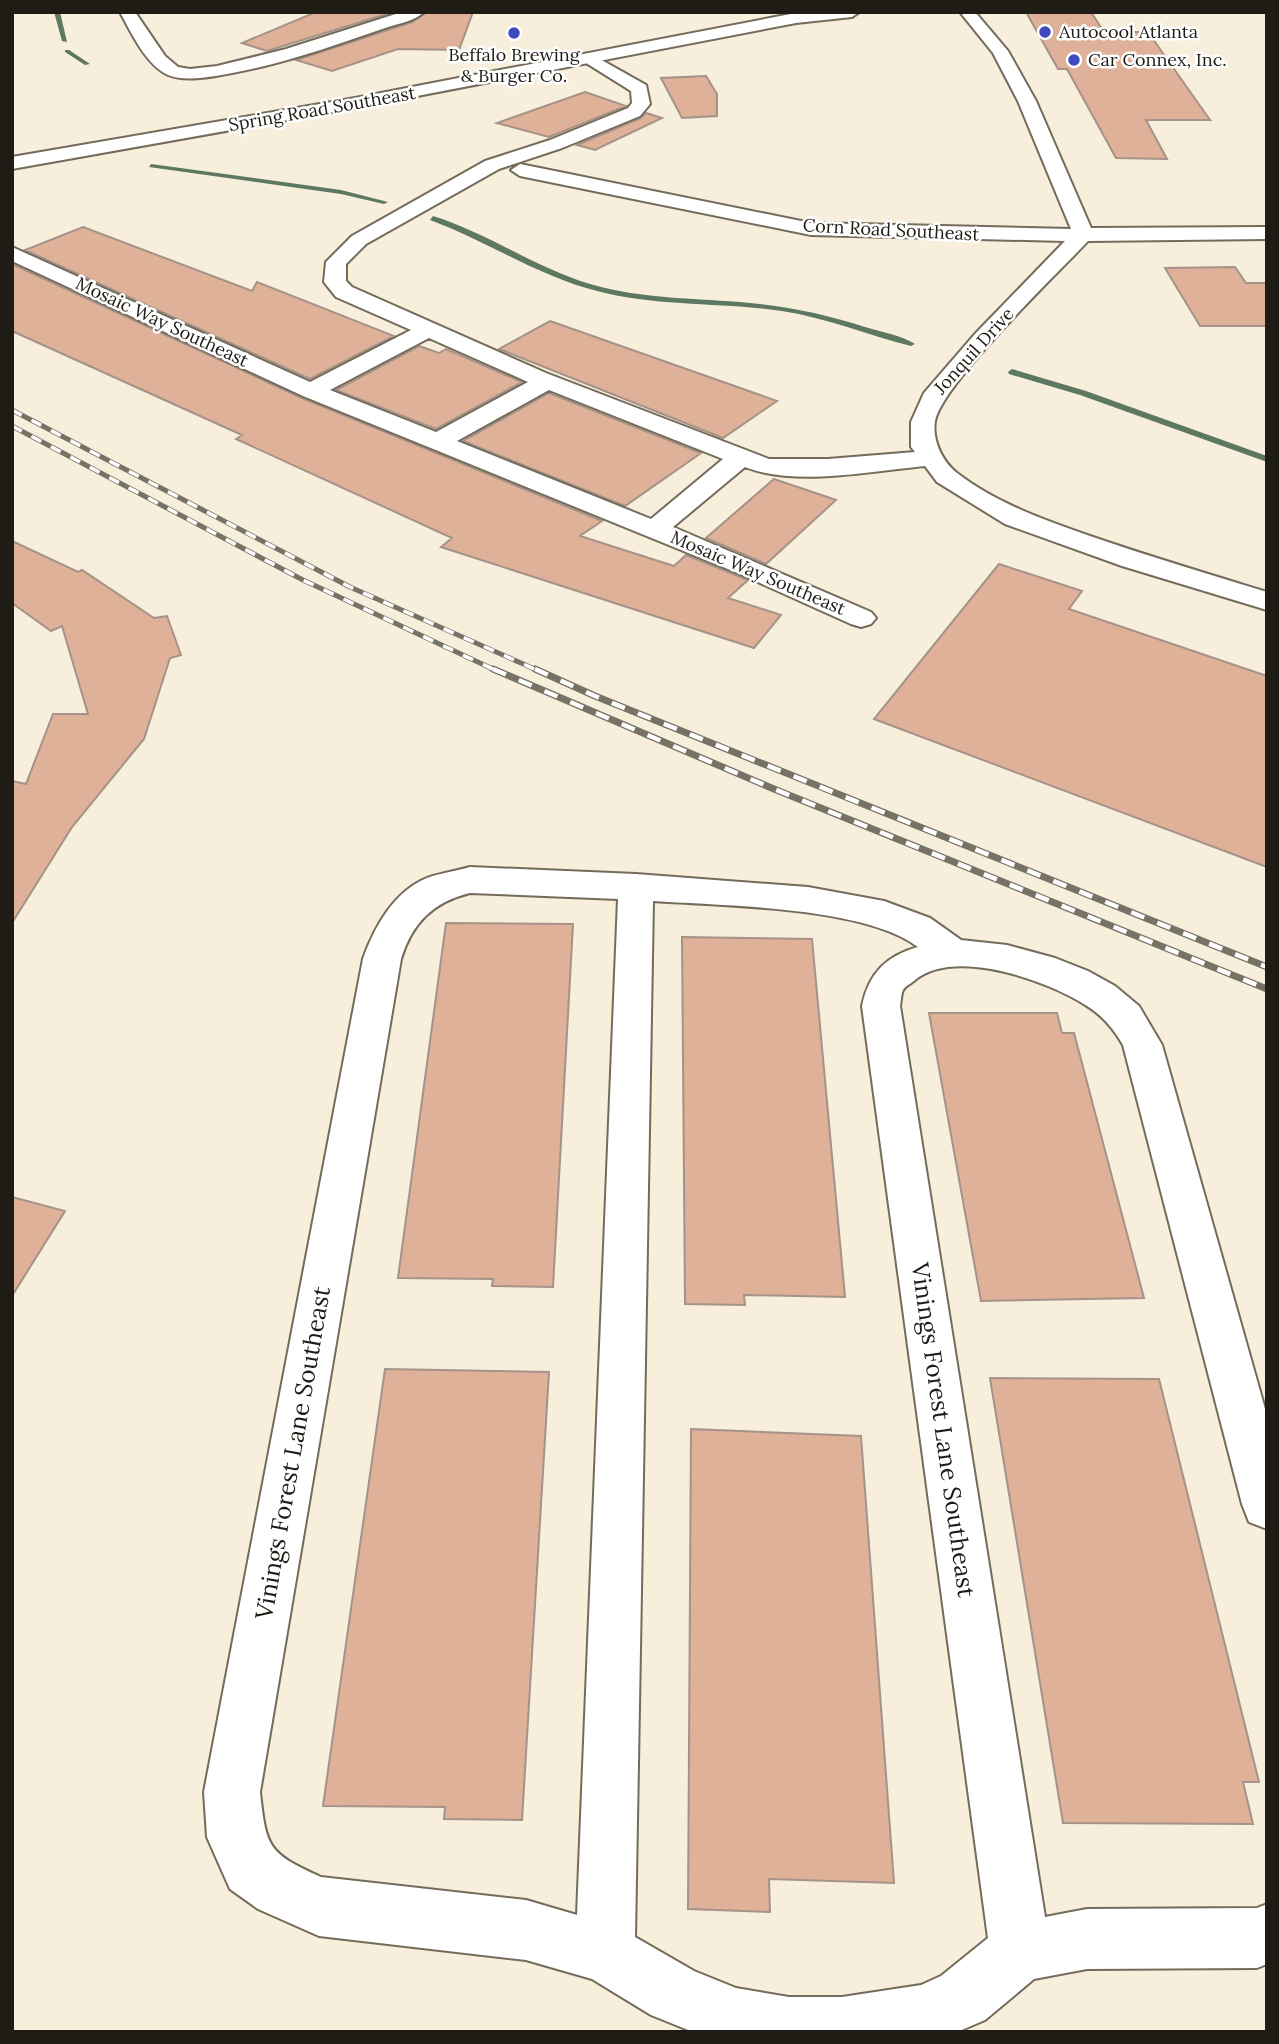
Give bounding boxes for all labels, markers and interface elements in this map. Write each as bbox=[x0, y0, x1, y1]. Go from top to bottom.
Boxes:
place label: Autocool Atlanta bbox=[1058, 20, 1198, 43]
marker: Autocool Atlanta bbox=[1037, 24, 1053, 40]
marker: Beffalo Brewing & Burger Co. bbox=[506, 25, 522, 41]
place label: Beffalo Brewing & Burger Co. bbox=[448, 43, 581, 87]
place label: Car Connex, Inc. bbox=[1088, 48, 1227, 71]
marker: Car Connex, Inc. bbox=[1066, 52, 1082, 68]
street label: Spring Road Southeast bbox=[227, 81, 417, 136]
street label: Corn Road Southeast bbox=[802, 213, 980, 246]
street label: Mosaic Way Southeast bbox=[72, 271, 252, 372]
street label: Jonquil Drive bbox=[928, 302, 1019, 400]
street label: Mosaic Way Southeast bbox=[667, 525, 849, 620]
street label: Vinings Forest Lane Southeast bbox=[905, 1260, 982, 1600]
street label: Vinings Forest Lane Southeast bbox=[248, 1283, 337, 1623]

